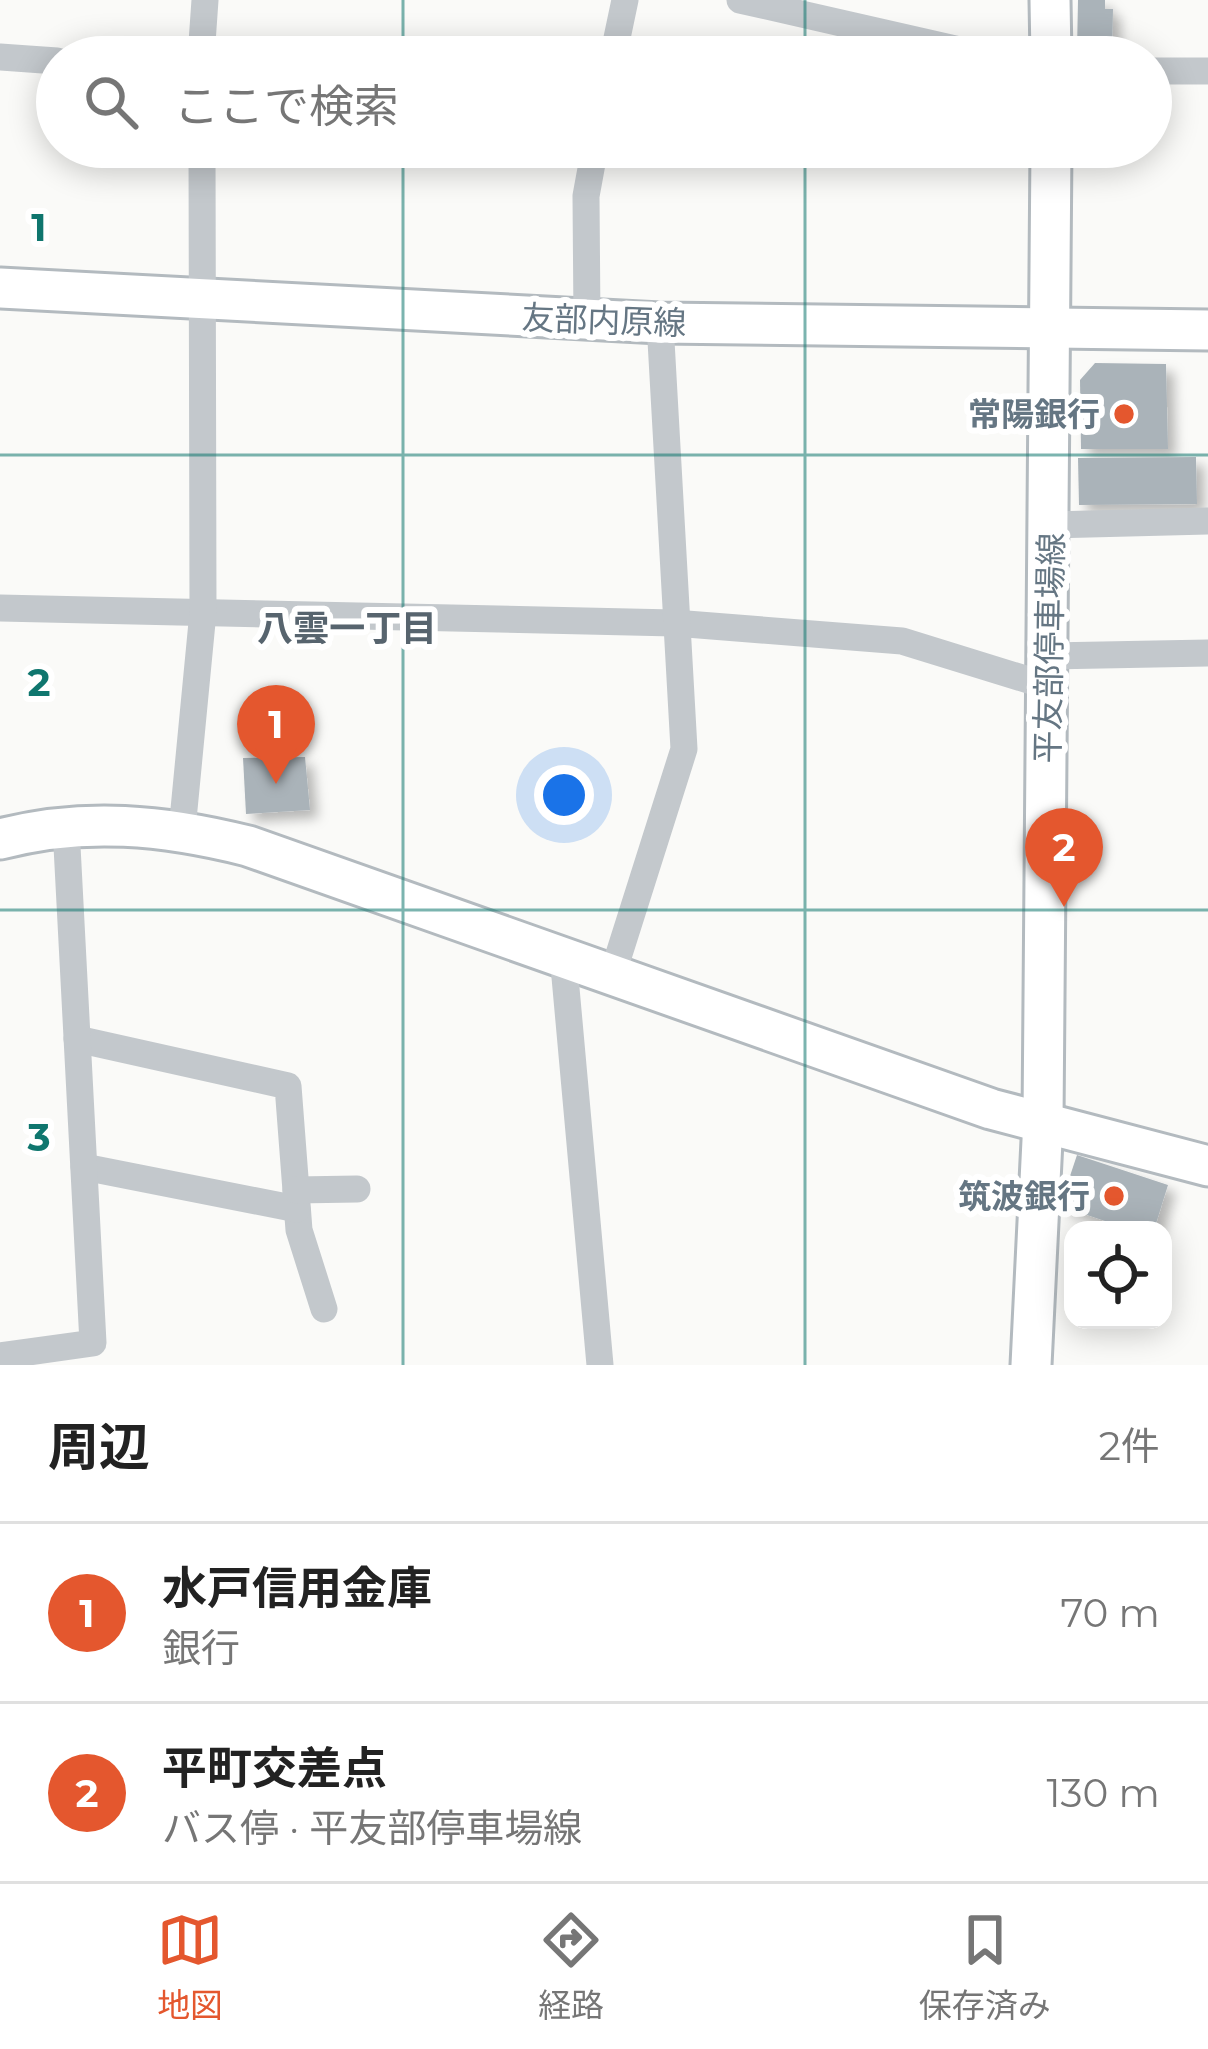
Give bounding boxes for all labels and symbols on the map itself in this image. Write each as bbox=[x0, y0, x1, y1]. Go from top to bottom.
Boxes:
text: 1 bbox=[31, 203, 47, 251]
street label: 友部内原線 bbox=[521, 297, 687, 343]
place label: 常陽銀行 bbox=[968, 394, 1100, 434]
marker: 常陽銀行 bbox=[1111, 401, 1137, 427]
street label: 平友部停車場線 bbox=[1027, 532, 1071, 764]
district label: 八雲一丁目 bbox=[257, 606, 437, 650]
text: 2 bbox=[27, 658, 51, 706]
pin: 1 bbox=[237, 685, 315, 784]
your location bbox=[534, 765, 594, 825]
pin: 2 bbox=[1025, 808, 1103, 907]
text: 3 bbox=[26, 1113, 51, 1161]
place label: 筑波銀行 bbox=[958, 1176, 1090, 1216]
marker: 筑波銀行 bbox=[1101, 1183, 1127, 1209]

